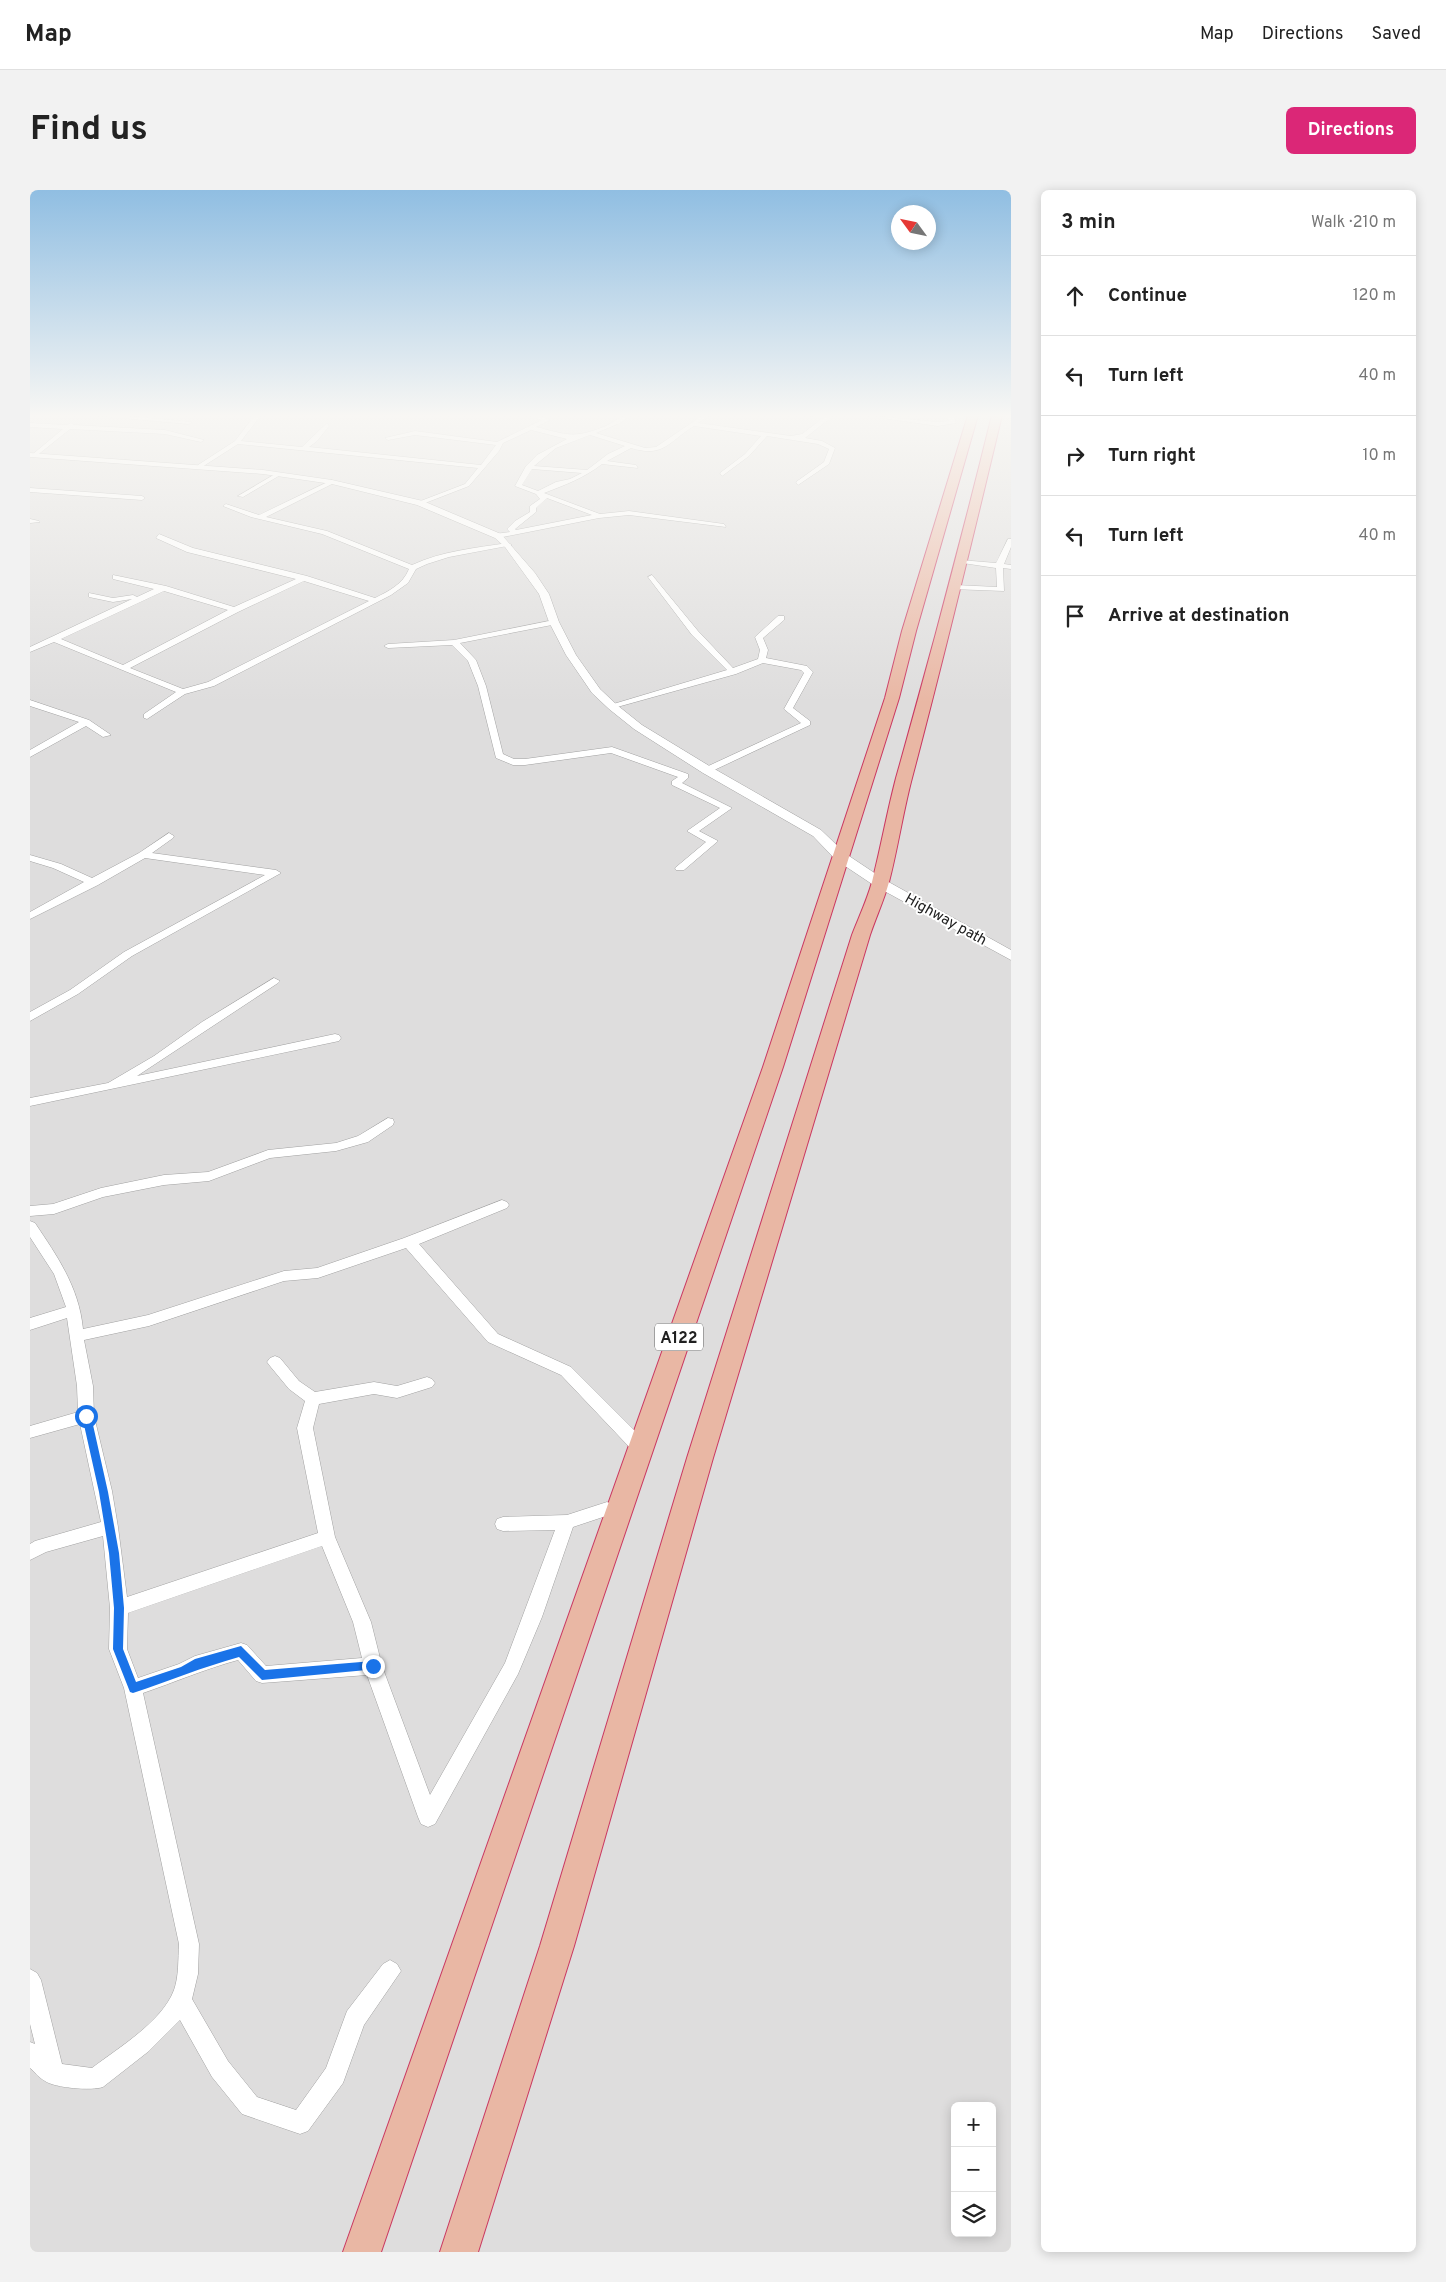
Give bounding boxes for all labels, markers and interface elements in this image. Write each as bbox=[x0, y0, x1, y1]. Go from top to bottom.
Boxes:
text: Map bbox=[25, 20, 72, 50]
text: Map bbox=[1200, 23, 1234, 46]
text: Directions bbox=[1262, 23, 1344, 46]
text: Saved bbox=[1372, 23, 1421, 46]
button: Directions bbox=[1286, 107, 1416, 154]
text: Find us bbox=[30, 108, 148, 152]
north arrow bbox=[891, 205, 936, 250]
text: 3 min bbox=[1061, 209, 1116, 236]
text: Walk · 210 m bbox=[1311, 213, 1396, 233]
icon: ahead bbox=[1061, 282, 1089, 310]
text: Continue bbox=[1108, 284, 1187, 308]
text: 120 m bbox=[1353, 286, 1396, 306]
icon: left bbox=[1061, 362, 1089, 390]
text: Turn left bbox=[1108, 364, 1184, 388]
text: 40 m bbox=[1358, 366, 1396, 386]
icon: right bbox=[1061, 442, 1089, 470]
text: Turn right bbox=[1108, 444, 1196, 468]
text: 10 m bbox=[1362, 446, 1396, 466]
icon: left bbox=[1061, 522, 1089, 550]
text: Turn left bbox=[1108, 524, 1184, 548]
text: 40 m bbox=[1358, 526, 1396, 546]
icon: arrive bbox=[1061, 602, 1089, 630]
text: Arrive at destination bbox=[1108, 604, 1289, 628]
street label: Highway path bbox=[901, 890, 990, 951]
road number: A122 bbox=[655, 1324, 703, 1350]
route start bbox=[75, 1405, 98, 1428]
route end bbox=[362, 1655, 385, 1678]
map controls bbox=[951, 2102, 996, 2237]
button: + bbox=[951, 2102, 996, 2147]
button: − bbox=[951, 2147, 996, 2192]
button: layers bbox=[951, 2192, 996, 2237]

